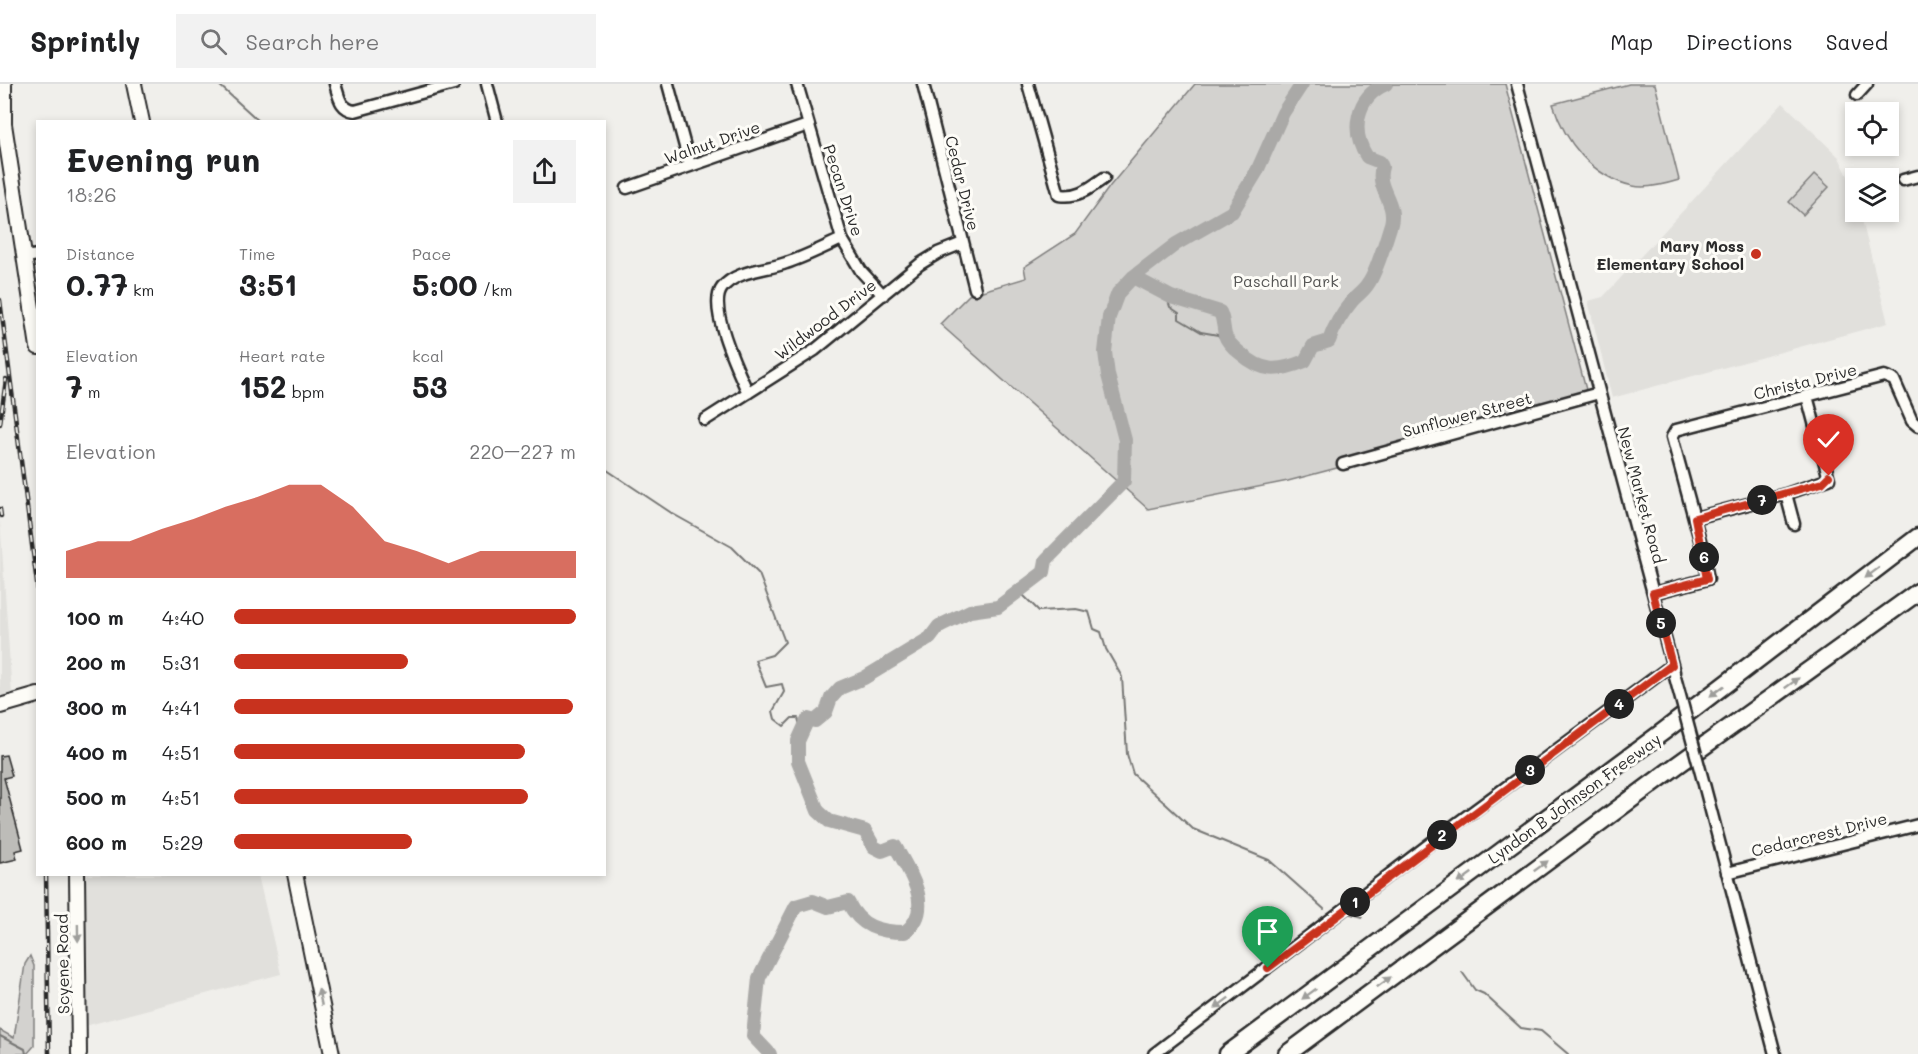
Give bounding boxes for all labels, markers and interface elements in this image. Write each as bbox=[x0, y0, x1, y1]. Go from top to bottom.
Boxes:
search box bbox=[176, 14, 596, 68]
text: Sprintly bbox=[30, 23, 140, 59]
icon: search bbox=[197, 25, 230, 58]
text: Search here bbox=[245, 27, 379, 56]
text: Map bbox=[1610, 28, 1653, 55]
text: Directions bbox=[1686, 28, 1793, 55]
text: Saved bbox=[1826, 28, 1888, 55]
map controls bbox=[1845, 102, 1899, 222]
button: locate bbox=[1845, 102, 1899, 156]
street label: Walnut Drive bbox=[661, 116, 763, 168]
street label: Cedar Drive bbox=[941, 133, 985, 233]
text: Evening run bbox=[66, 137, 260, 180]
button: share bbox=[513, 140, 576, 203]
street label: Pecan Drive bbox=[819, 141, 869, 239]
button: layers bbox=[1845, 168, 1899, 222]
text: 18:26 bbox=[66, 181, 116, 207]
place label: Mary Moss Elementary School bbox=[1596, 235, 1744, 274]
text: Distance bbox=[66, 243, 135, 264]
text: Time bbox=[239, 243, 275, 264]
text: Pace bbox=[412, 243, 451, 264]
marker: Mary Moss Elementary School bbox=[1749, 247, 1763, 261]
text: 0.77 bbox=[66, 264, 128, 304]
text: 3:51 bbox=[239, 264, 297, 304]
text: 5:00 bbox=[412, 264, 478, 304]
park label: Paschall Park bbox=[1233, 270, 1339, 291]
street label: Wildwood Drive bbox=[770, 274, 880, 364]
text: km bbox=[128, 279, 154, 300]
text: /km bbox=[478, 279, 512, 300]
text: Elevation bbox=[66, 345, 138, 366]
text: Heart rate bbox=[239, 345, 325, 366]
text: kcal bbox=[412, 345, 444, 366]
street label: Christa Drive bbox=[1751, 358, 1859, 404]
text: 7 bbox=[66, 366, 83, 406]
text: 152 bbox=[239, 366, 287, 406]
text: 53 bbox=[412, 366, 448, 406]
text: m bbox=[83, 381, 101, 402]
text: bpm bbox=[287, 381, 325, 402]
street label: Sunflower Street bbox=[1400, 387, 1534, 441]
pin bbox=[1803, 414, 1854, 476]
icon: check bbox=[1812, 423, 1845, 456]
street label: New Market Road bbox=[1614, 424, 1670, 566]
text: Elevation bbox=[66, 438, 156, 464]
text: 220–227 m bbox=[469, 438, 576, 464]
pin: 7 bbox=[1747, 485, 1777, 515]
text: 7 bbox=[1758, 489, 1766, 510]
pin: 6 bbox=[1689, 542, 1719, 572]
text: 6 bbox=[1699, 546, 1709, 567]
one-way arrow bbox=[1864, 566, 1879, 578]
text: 100 m bbox=[66, 604, 124, 630]
text: 4:40 bbox=[162, 604, 204, 630]
pin: 5 bbox=[1646, 608, 1676, 638]
text: 5 bbox=[1656, 612, 1666, 633]
text: 200 m bbox=[66, 649, 126, 675]
text: 5:31 bbox=[162, 649, 201, 675]
one-way arrow bbox=[1785, 677, 1800, 689]
one-way arrow bbox=[1709, 685, 1724, 697]
pin: 4 bbox=[1604, 689, 1634, 719]
text: 4 bbox=[1614, 693, 1624, 714]
text: 300 m bbox=[66, 694, 127, 720]
text: 4:41 bbox=[162, 694, 201, 720]
street label: Lyndon B Johnson Freeway bbox=[1483, 728, 1665, 868]
text: 400 m bbox=[66, 739, 127, 765]
text: 4:51 bbox=[162, 739, 201, 765]
pin: 3 bbox=[1515, 755, 1545, 785]
text: 3 bbox=[1525, 759, 1535, 780]
text: 500 m bbox=[66, 784, 126, 810]
text: 4:51 bbox=[162, 784, 201, 810]
street label: Cedarcrest Drive bbox=[1749, 807, 1889, 861]
pin: 2 bbox=[1427, 820, 1457, 850]
text: 2 bbox=[1438, 824, 1446, 845]
text: 600 m bbox=[66, 829, 127, 855]
text: 5:29 bbox=[162, 829, 203, 855]
one-way arrow bbox=[1533, 860, 1549, 872]
one-way arrow bbox=[1458, 872, 1474, 884]
pin: 1 bbox=[1340, 887, 1370, 917]
text: 1 bbox=[1351, 891, 1359, 912]
pin bbox=[1242, 906, 1293, 968]
street label: Scyene Road bbox=[51, 914, 73, 1014]
icon: arrive bbox=[1251, 915, 1284, 948]
one-way arrow bbox=[73, 923, 83, 942]
one-way arrow bbox=[1377, 976, 1392, 988]
one-way arrow bbox=[315, 987, 324, 1006]
one-way arrow bbox=[1301, 988, 1317, 1000]
one-way arrow bbox=[1215, 996, 1230, 1008]

